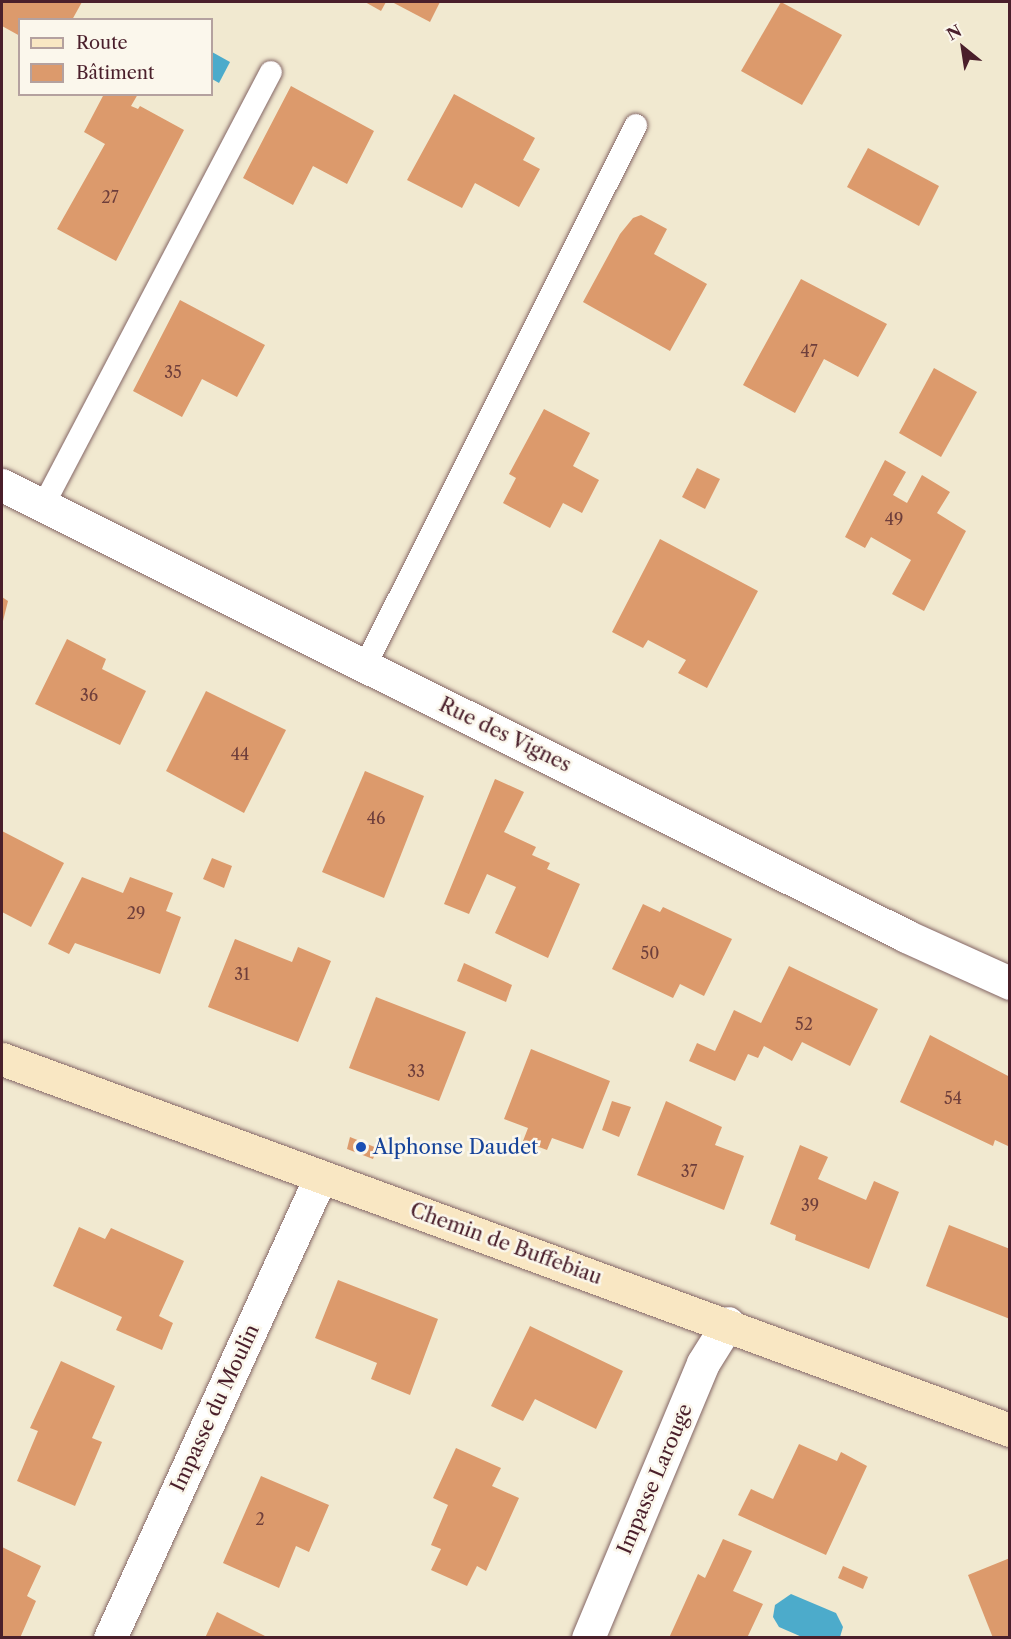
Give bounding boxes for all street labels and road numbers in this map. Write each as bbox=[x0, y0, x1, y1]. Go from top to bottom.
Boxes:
street label: Rue des Vignes bbox=[435, 693, 575, 777]
street label: Chemin de Buffebiau bbox=[407, 1198, 605, 1290]
street label: Impasse du Moulin bbox=[166, 1321, 264, 1495]
street label: Impasse Larouge bbox=[612, 1400, 698, 1558]

